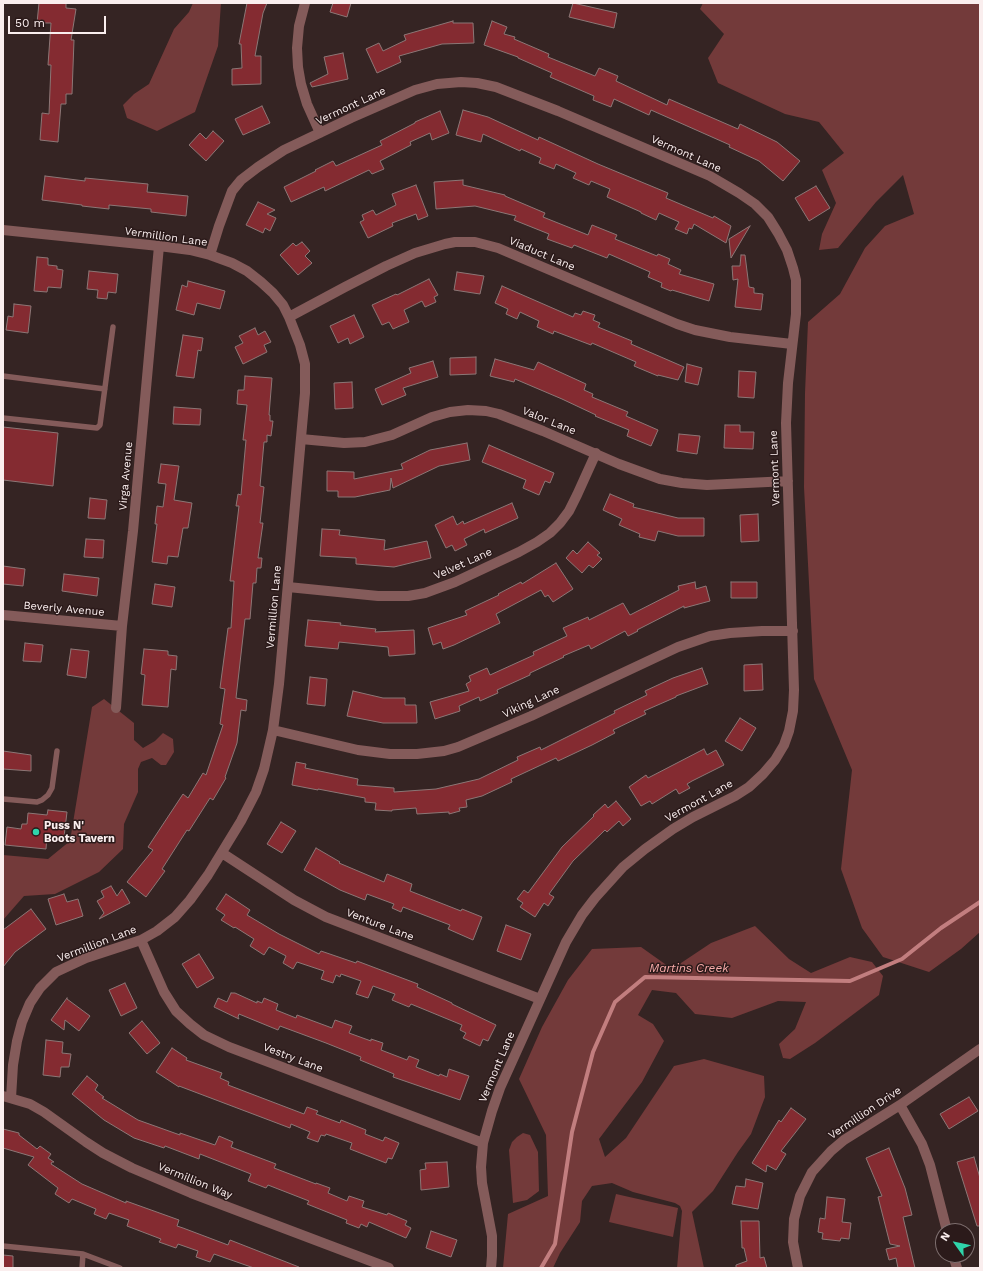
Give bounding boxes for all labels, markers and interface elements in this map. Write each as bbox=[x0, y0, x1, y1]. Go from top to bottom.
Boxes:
scale bar bbox=[10, 8, 108, 34]
text: 50 m bbox=[15, 16, 45, 30]
street label: Vermont Lane bbox=[314, 84, 388, 128]
street label: Vermont Lane bbox=[649, 133, 723, 175]
street label: Vermillion Lane bbox=[124, 225, 208, 249]
street label: Viaduct Lane bbox=[507, 234, 577, 274]
street label: Valor Lane bbox=[520, 404, 578, 438]
street label: Vermont Lane bbox=[767, 430, 783, 506]
street label: Virga Avenue bbox=[116, 441, 136, 511]
street label: Velvet Lane bbox=[432, 545, 494, 583]
street label: Vermillion Lane bbox=[264, 565, 284, 649]
street label: Beverly Avenue bbox=[23, 599, 105, 619]
street label: Viking Lane bbox=[500, 683, 562, 721]
street label: Vermont Lane bbox=[663, 777, 735, 825]
place label: Puss N' Boots Tavern bbox=[44, 819, 115, 845]
marker: Puss N' Boots Tavern bbox=[31, 827, 41, 837]
street label: Venture Lane bbox=[344, 906, 416, 944]
street label: Vermillion Lane bbox=[56, 923, 138, 965]
water label: Martins Creek bbox=[649, 961, 729, 975]
street label: Vermont Lane bbox=[476, 1030, 518, 1104]
street label: Vestry Lane bbox=[261, 1041, 325, 1075]
street label: Vermillion Drive bbox=[826, 1084, 904, 1142]
street label: Vermillion Way bbox=[156, 1160, 234, 1202]
north arrow bbox=[935, 1223, 975, 1263]
text: N bbox=[938, 1230, 953, 1244]

